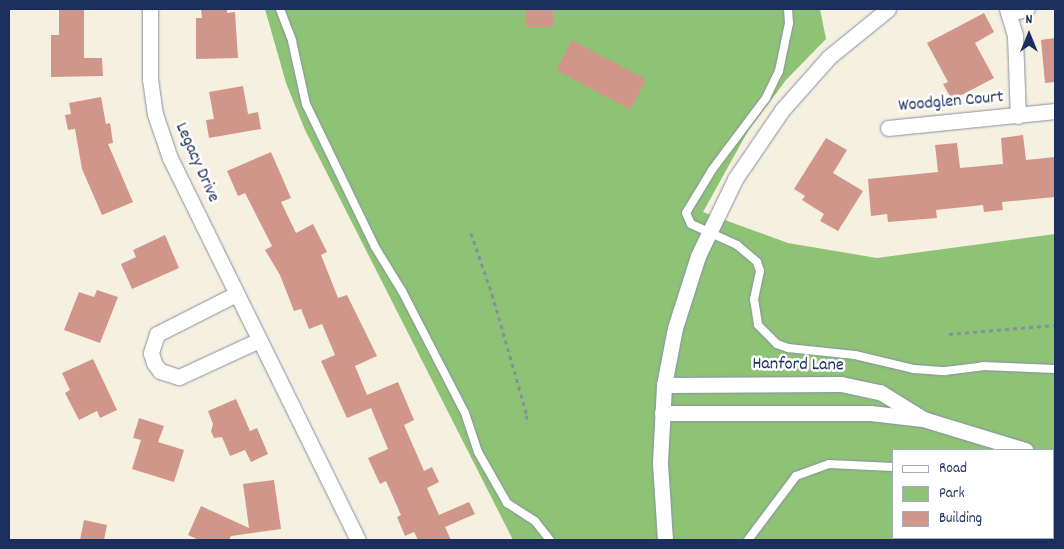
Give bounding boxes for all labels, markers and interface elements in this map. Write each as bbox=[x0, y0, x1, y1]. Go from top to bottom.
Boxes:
north arrow bbox=[1004, 10, 1054, 60]
text: N bbox=[1026, 10, 1032, 30]
street label: Woodglen Court bbox=[898, 88, 1004, 118]
street label: Legacy Drive bbox=[169, 120, 223, 206]
street label: Hanford Lane bbox=[752, 354, 844, 378]
legend bbox=[892, 449, 1054, 539]
text: Road bbox=[939, 458, 967, 480]
text: Park bbox=[939, 483, 965, 505]
text: Building bbox=[939, 508, 982, 530]

